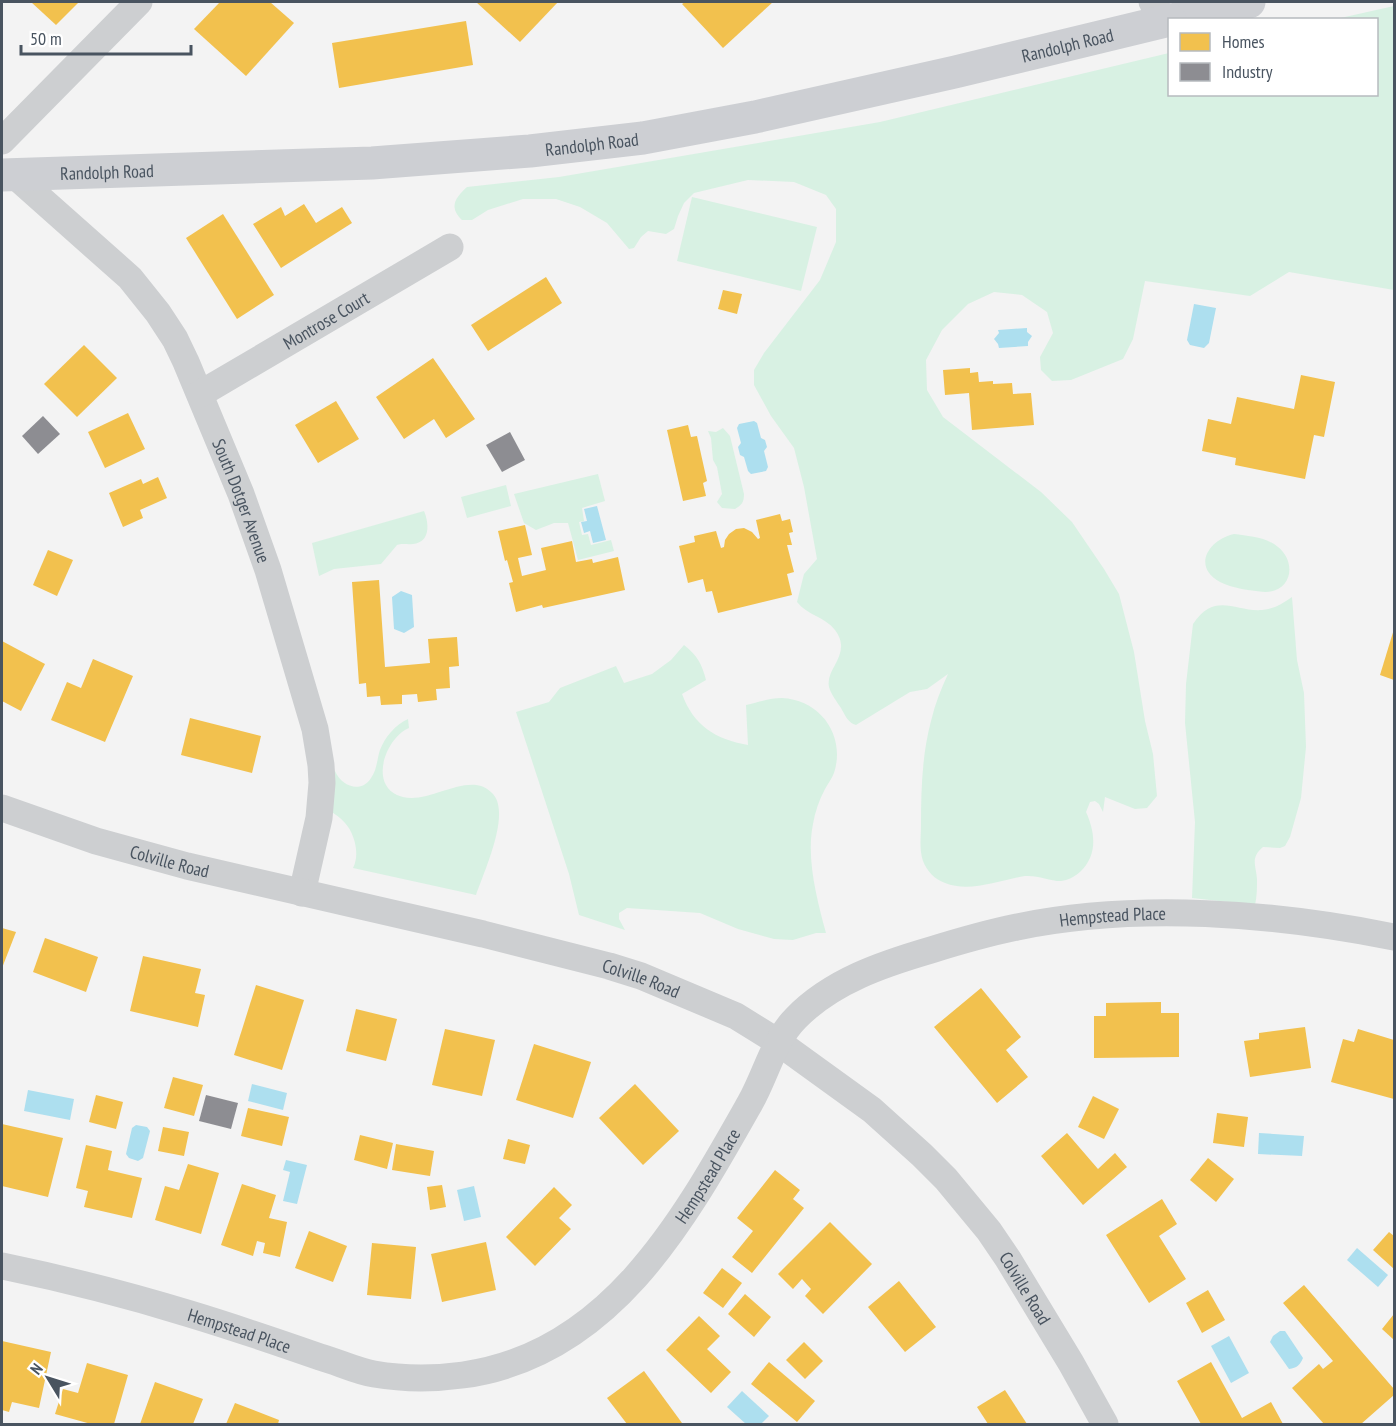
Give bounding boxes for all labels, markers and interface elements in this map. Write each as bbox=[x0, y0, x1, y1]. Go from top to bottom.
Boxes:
scale bar bbox=[21, 18, 190, 56]
legend bbox=[1168, 18, 1378, 96]
street label: Randolph Road bbox=[1019, 23, 1116, 67]
text: 50 m bbox=[30, 27, 62, 50]
text: Homes bbox=[1222, 30, 1265, 53]
text: Industry bbox=[1222, 60, 1273, 83]
street label: Randolph Road bbox=[544, 127, 640, 161]
street label: Randolph Road bbox=[60, 159, 154, 185]
street label: Montrose Court bbox=[279, 286, 373, 354]
street label: South Dotger Avenue bbox=[208, 435, 276, 566]
street label: Colville Road bbox=[128, 839, 212, 882]
street label: Hempstead Place bbox=[1058, 901, 1166, 931]
street label: Colville Road bbox=[600, 953, 684, 1003]
street label: Hempstead Place bbox=[669, 1124, 745, 1228]
street label: Colville Road bbox=[995, 1247, 1056, 1328]
street label: Hempstead Place bbox=[185, 1303, 294, 1358]
north arrow bbox=[18, 1348, 78, 1408]
text: N bbox=[26, 1359, 47, 1378]

